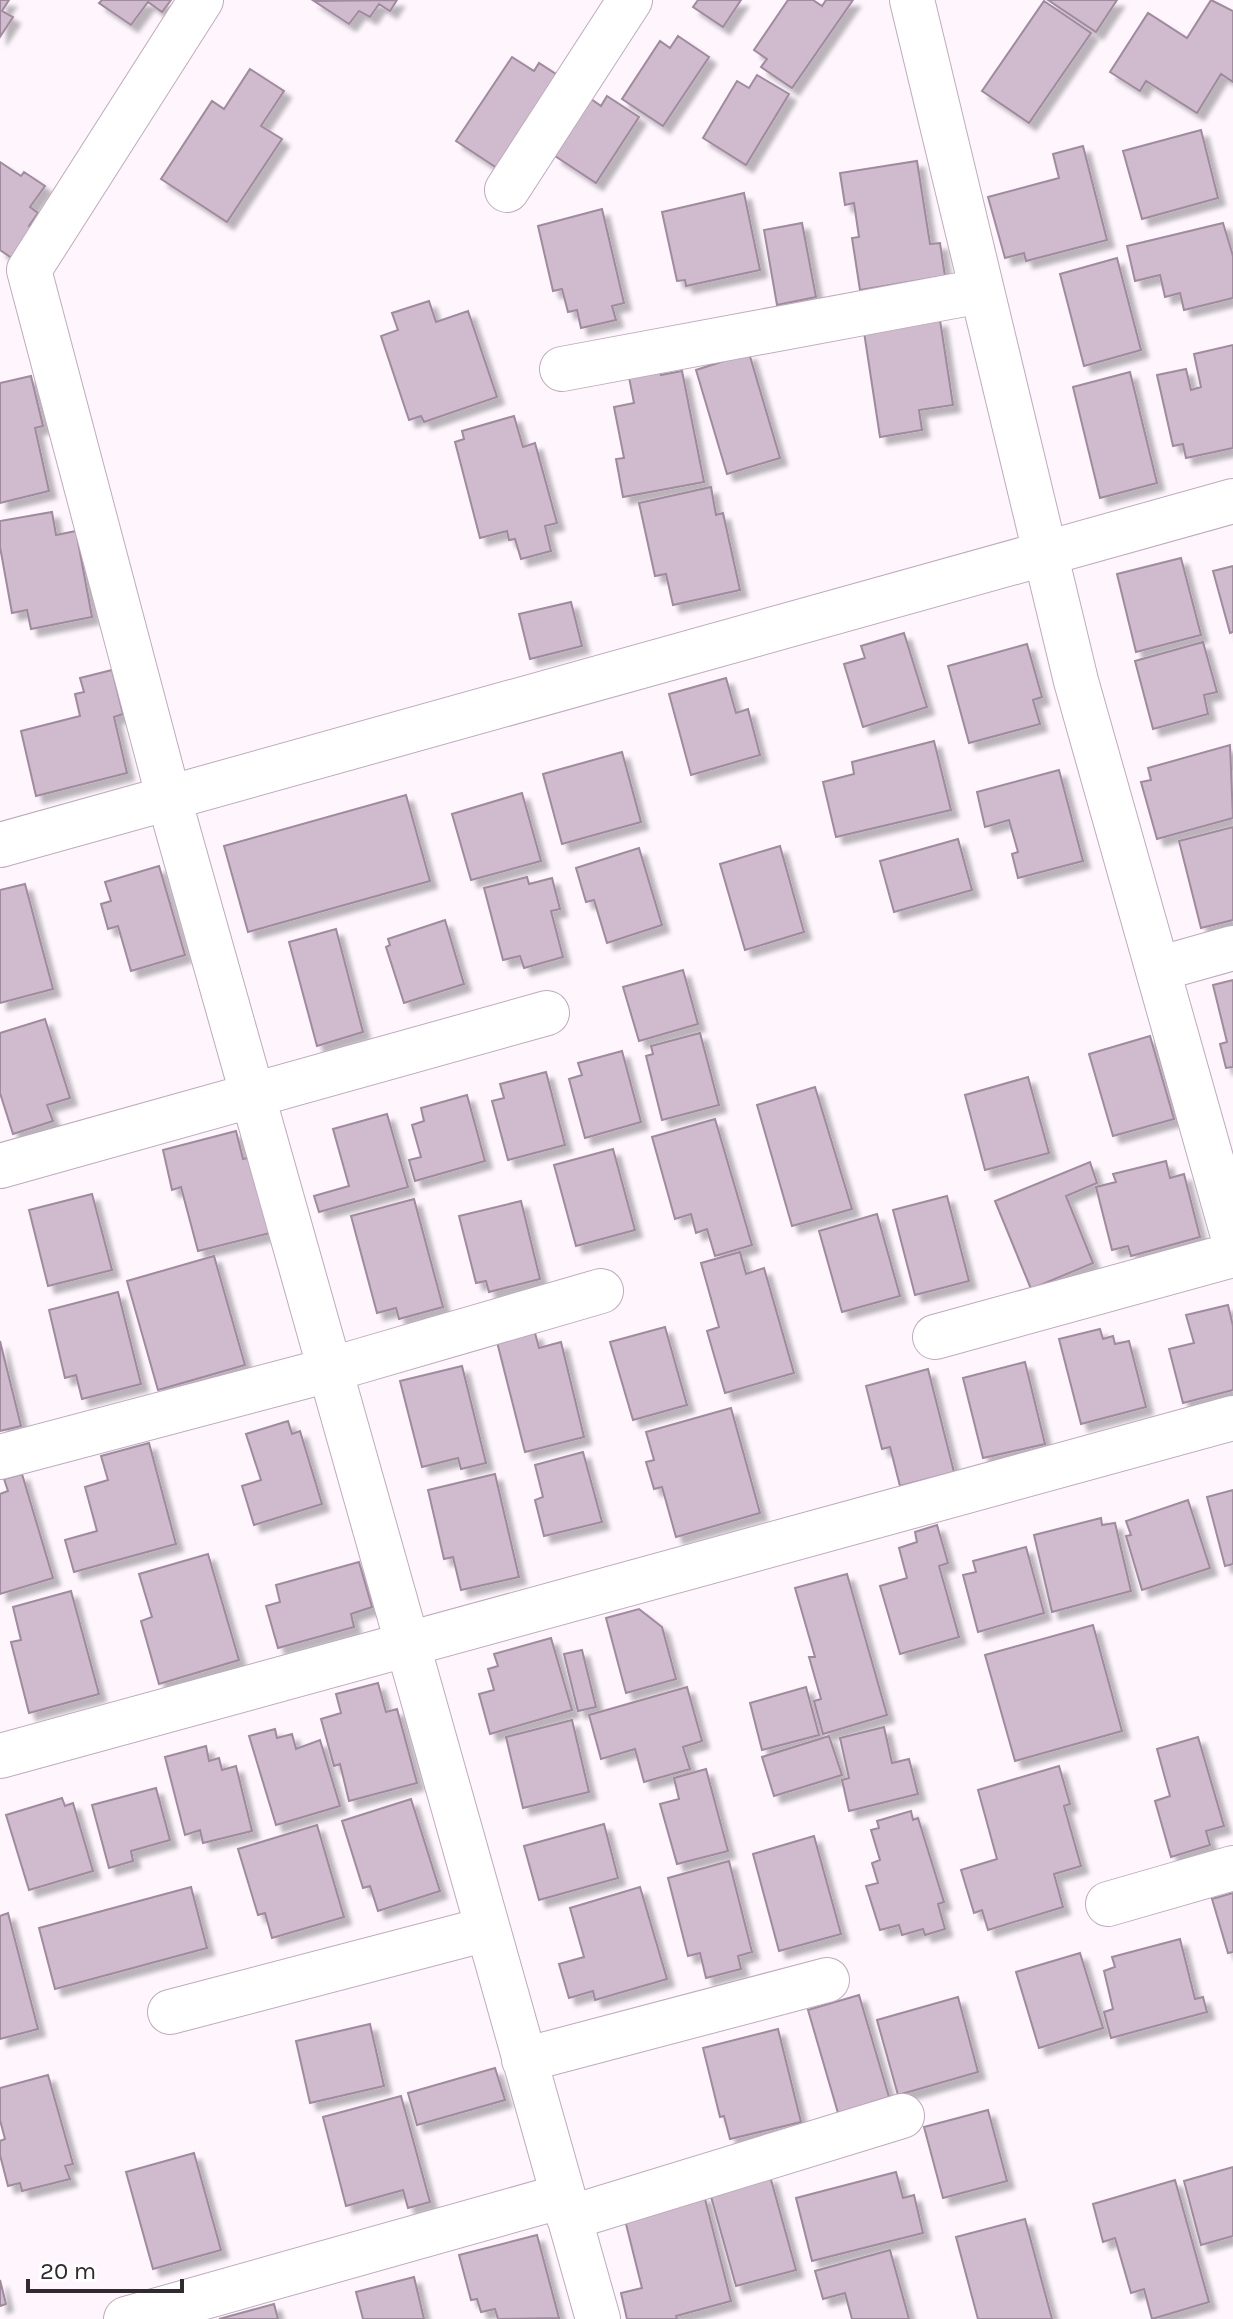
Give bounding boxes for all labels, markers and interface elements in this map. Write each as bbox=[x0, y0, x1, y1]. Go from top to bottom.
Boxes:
scale bar bbox=[28, 2243, 182, 2293]
text: 20 m bbox=[40, 2257, 96, 2285]

